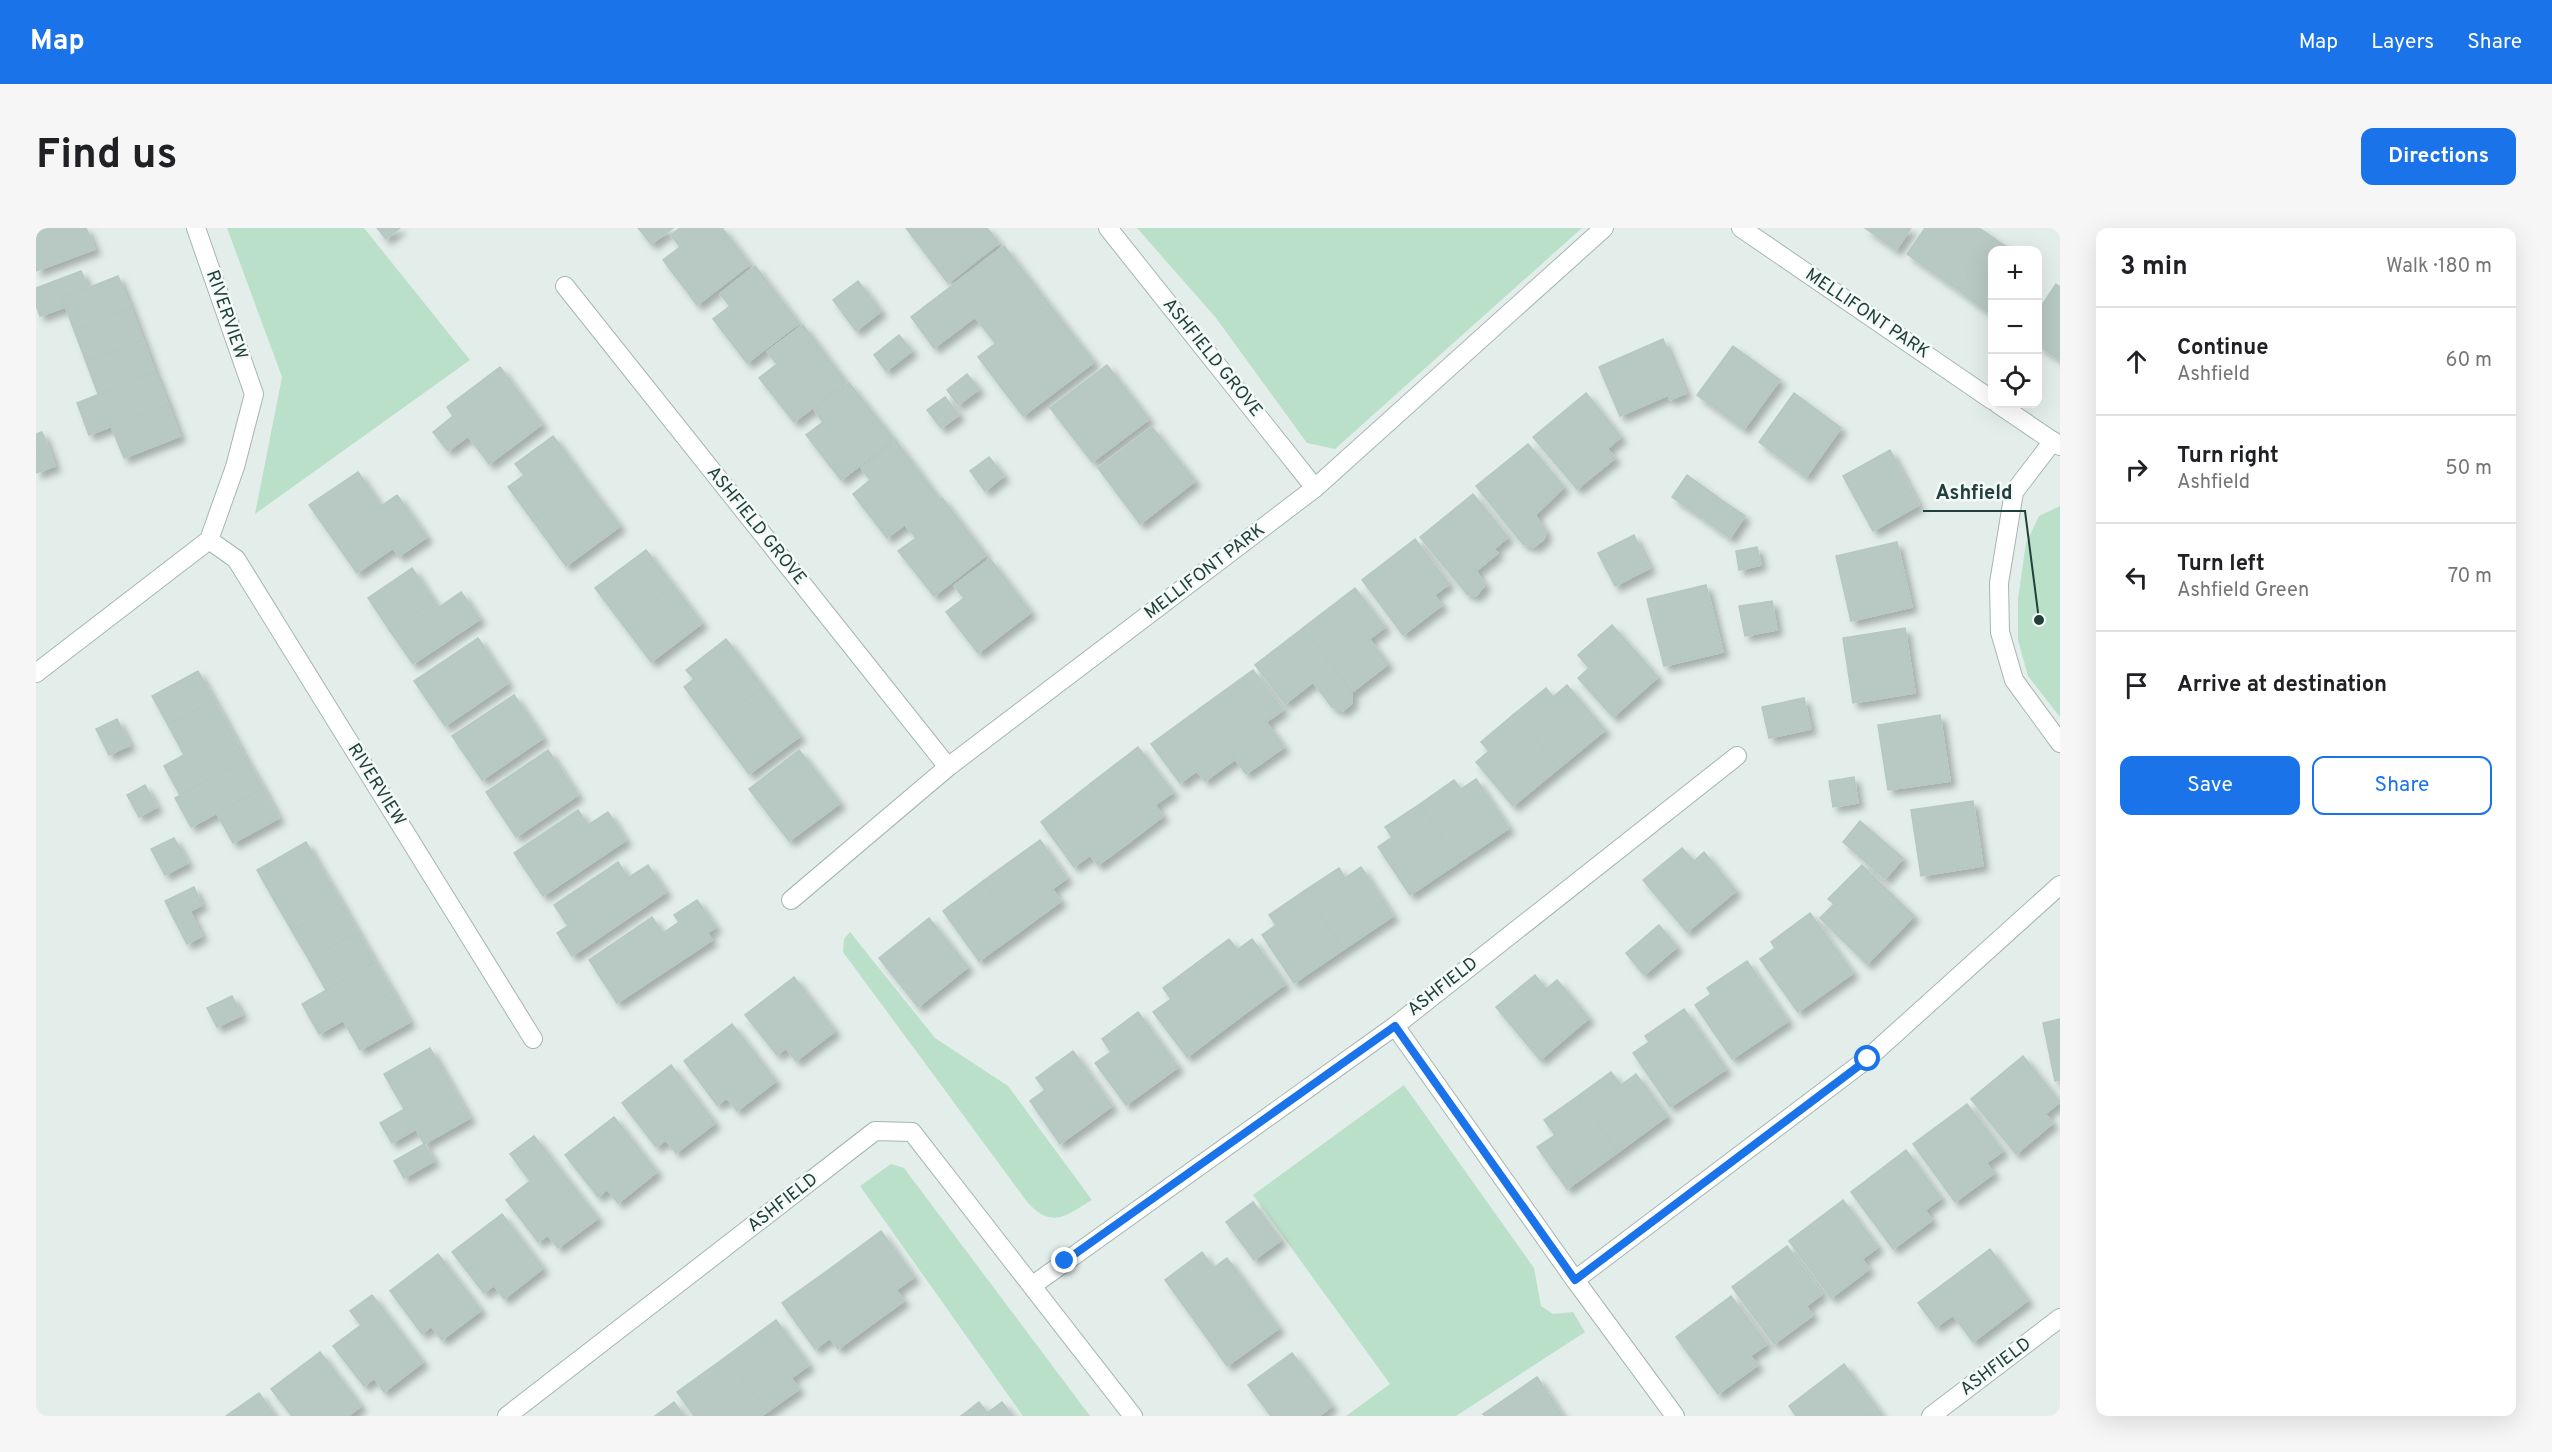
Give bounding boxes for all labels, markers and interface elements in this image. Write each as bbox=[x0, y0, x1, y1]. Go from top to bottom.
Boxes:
text: Map bbox=[30, 24, 85, 60]
text: Map bbox=[2299, 29, 2338, 56]
text: Layers bbox=[2371, 29, 2434, 56]
text: Share bbox=[2467, 29, 2522, 56]
button: Directions bbox=[2361, 128, 2516, 185]
text: Find us bbox=[36, 130, 177, 183]
map controls bbox=[1988, 246, 2042, 408]
button: + bbox=[1988, 246, 2042, 300]
text: 3 min bbox=[2120, 251, 2188, 284]
text: Walk · 180 m bbox=[2386, 254, 2492, 280]
street label: MELLIFONT PARK bbox=[1800, 264, 1934, 364]
street label: RIVERVIEW bbox=[200, 267, 252, 363]
street label: ASHFIELD GROVE bbox=[1157, 294, 1267, 422]
button: − bbox=[1988, 300, 2042, 354]
text: Continue bbox=[2177, 335, 2268, 362]
icon: ahead bbox=[2120, 345, 2153, 378]
text: 60 m bbox=[2446, 348, 2492, 374]
button: locate bbox=[1988, 354, 2042, 408]
text: Ashfield bbox=[2177, 362, 2250, 388]
text: Turn right bbox=[2177, 443, 2279, 470]
icon: right bbox=[2120, 453, 2153, 486]
text: 50 m bbox=[2445, 456, 2492, 482]
street label: ASHFIELD GROVE bbox=[701, 462, 811, 590]
text: Ashfield bbox=[2177, 470, 2250, 496]
callout: Ashfield bbox=[1923, 473, 2025, 511]
text: Ashfield bbox=[1935, 481, 2013, 507]
street label: MELLIFONT PARK bbox=[1140, 519, 1270, 625]
text: Turn left bbox=[2177, 551, 2265, 578]
icon: left bbox=[2120, 561, 2153, 594]
text: 70 m bbox=[2448, 564, 2492, 590]
text: Ashfield Green bbox=[2177, 578, 2309, 604]
icon: arrive bbox=[2120, 669, 2153, 702]
text: Arrive at destination bbox=[2177, 672, 2387, 699]
street label: RIVERVIEW bbox=[342, 739, 410, 831]
button: Save bbox=[2120, 756, 2300, 815]
button: Share bbox=[2312, 756, 2492, 815]
street label: ASHFIELD bbox=[1403, 952, 1483, 1022]
route start bbox=[1854, 1045, 1880, 1071]
street label: ASHFIELD bbox=[743, 1168, 823, 1238]
route end bbox=[1051, 1247, 1077, 1273]
street label: ASHFIELD bbox=[1956, 1333, 2036, 1401]

